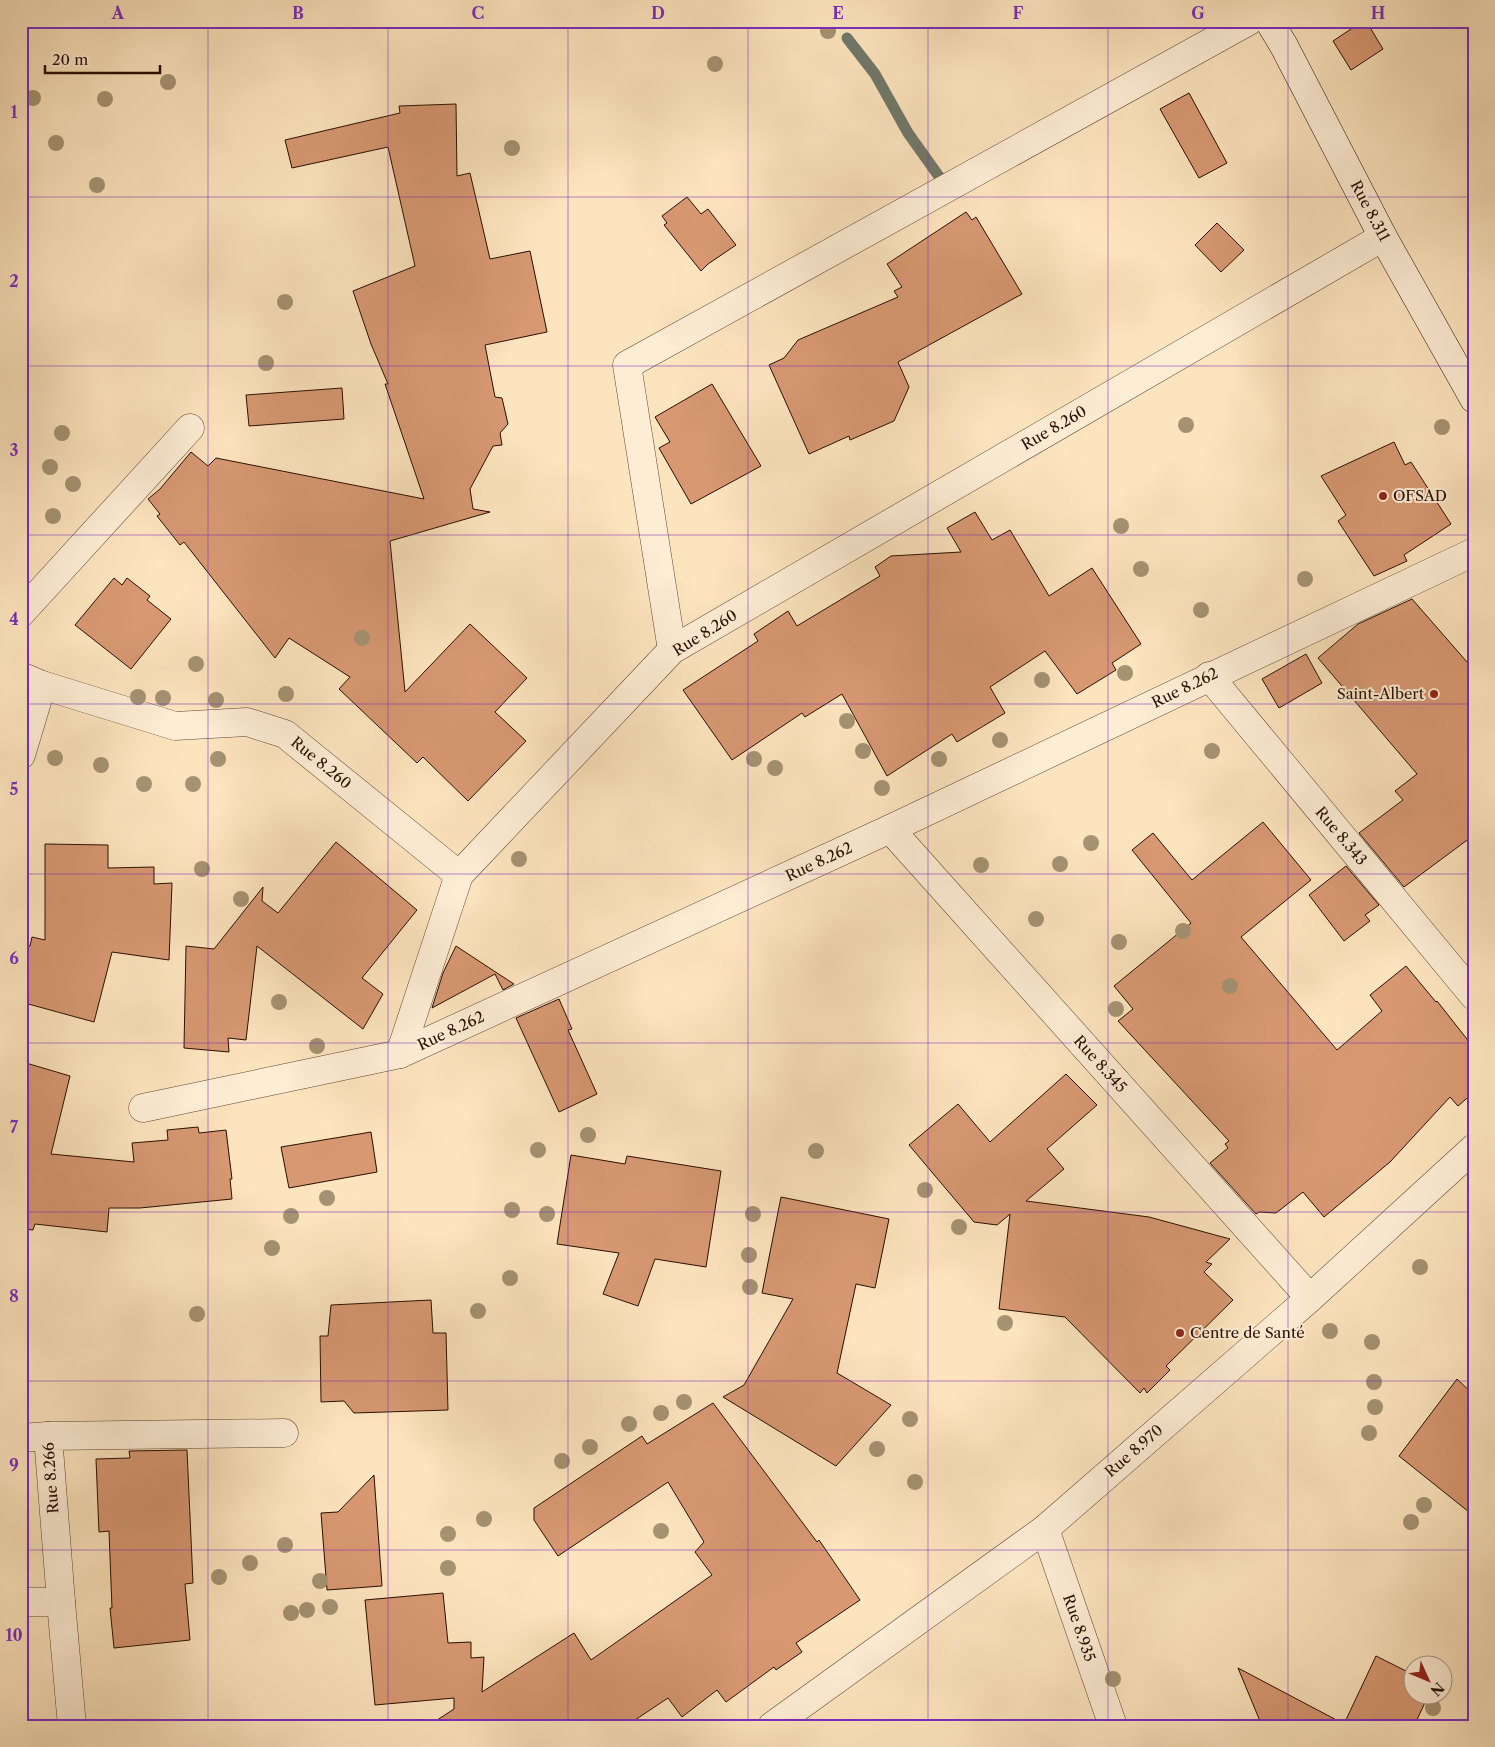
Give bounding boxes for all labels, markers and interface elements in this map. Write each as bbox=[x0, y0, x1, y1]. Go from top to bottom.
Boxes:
text: A bbox=[111, 3, 125, 23]
text: B bbox=[292, 3, 304, 23]
text: C bbox=[472, 3, 484, 23]
text: D bbox=[651, 3, 665, 23]
text: E bbox=[832, 3, 844, 23]
text: F bbox=[1013, 3, 1024, 23]
text: G bbox=[1191, 3, 1205, 23]
text: H bbox=[1371, 3, 1385, 23]
scale bar bbox=[45, 42, 160, 74]
text: 20 m bbox=[52, 50, 88, 69]
text: 1 bbox=[10, 102, 18, 122]
street label: Rue 8.311 bbox=[1346, 177, 1395, 245]
text: 2 bbox=[9, 271, 19, 291]
street label: Rue 8.260 bbox=[1018, 401, 1090, 454]
text: 3 bbox=[9, 440, 19, 460]
place label: OFSAD bbox=[1393, 486, 1447, 505]
marker: OFSAD bbox=[1377, 490, 1389, 502]
street label: Rue 8.260 bbox=[669, 605, 740, 660]
text: 4 bbox=[9, 609, 19, 629]
street label: Rue 8.262 bbox=[1149, 663, 1221, 712]
place label: Saint-Albert bbox=[1337, 684, 1425, 703]
marker: Saint-Albert bbox=[1428, 688, 1440, 700]
street label: Rue 8.260 bbox=[287, 732, 355, 793]
text: 5 bbox=[10, 779, 19, 799]
street label: Rue 8.343 bbox=[1311, 803, 1371, 869]
street label: Rue 8.262 bbox=[782, 838, 855, 885]
text: 6 bbox=[9, 948, 19, 968]
street label: Rue 8.262 bbox=[414, 1007, 487, 1054]
street label: Rue 8.345 bbox=[1070, 1031, 1131, 1096]
text: 7 bbox=[10, 1117, 19, 1137]
text: 8 bbox=[9, 1286, 19, 1306]
place label: Centre de Santé bbox=[1190, 1323, 1305, 1342]
marker: Centre de Santé bbox=[1174, 1327, 1186, 1339]
street label: Rue 8.970 bbox=[1101, 1420, 1167, 1481]
street label: Rue 8.266 bbox=[39, 1441, 62, 1514]
text: 9 bbox=[9, 1455, 19, 1475]
street label: Rue 8.935 bbox=[1059, 1592, 1100, 1664]
text: 10 bbox=[5, 1625, 23, 1645]
north arrow bbox=[1402, 1654, 1452, 1704]
text: N bbox=[1427, 1678, 1448, 1700]

